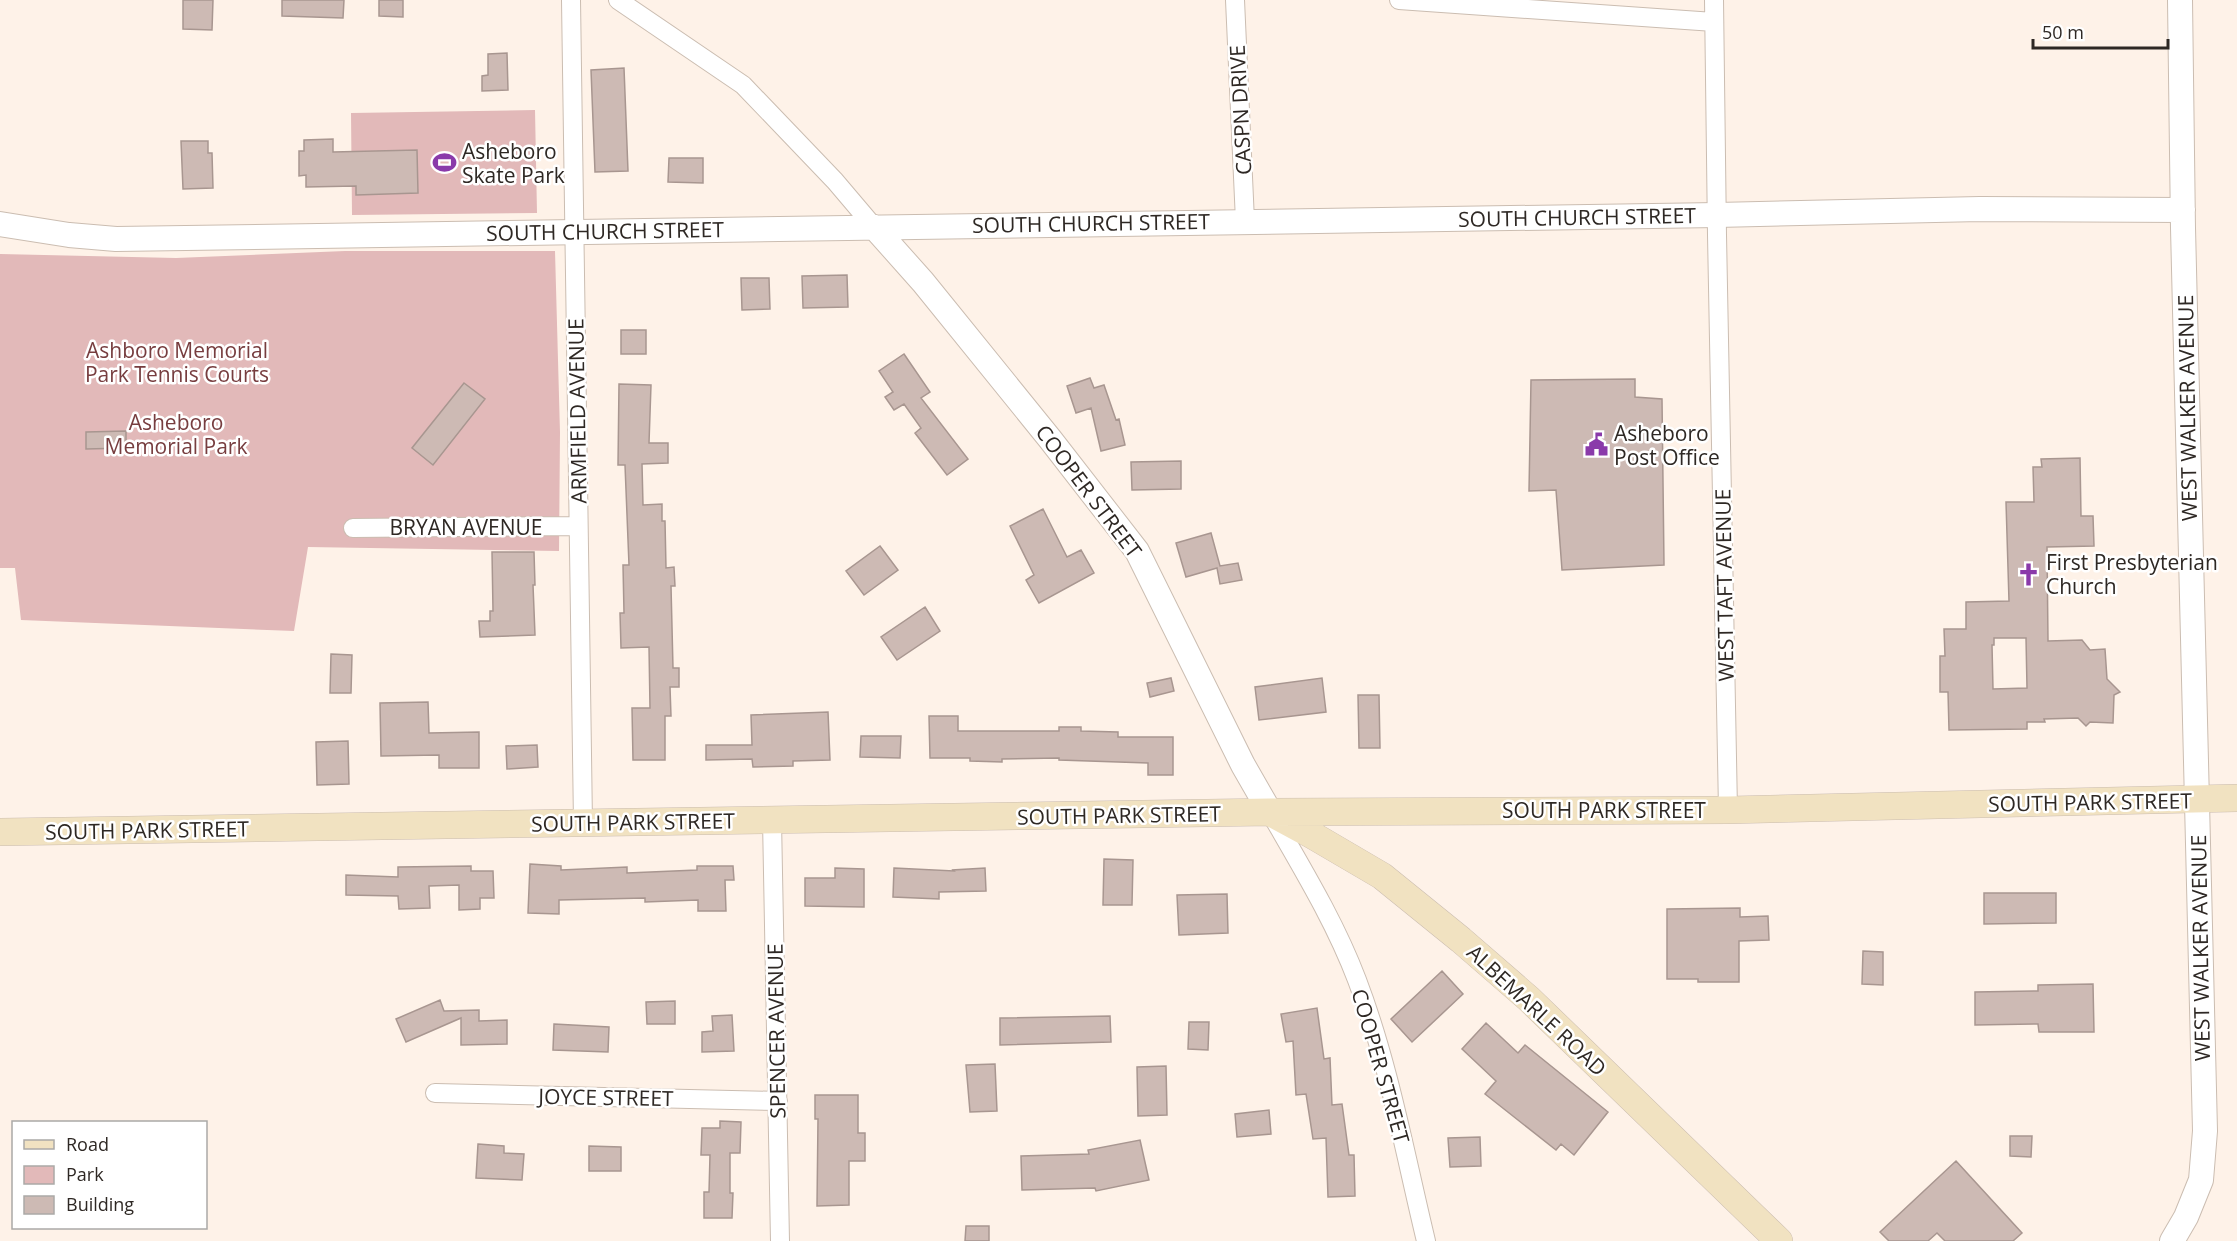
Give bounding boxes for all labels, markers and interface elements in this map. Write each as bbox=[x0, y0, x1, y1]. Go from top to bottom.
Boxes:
scale bar bbox=[2033, 12, 2168, 50]
text: 50 m bbox=[2042, 20, 2084, 44]
street label: CASPN DRIVE bbox=[1223, 44, 1257, 176]
place label: Asheboro Skate Park bbox=[462, 137, 565, 189]
sports icon: Asheboro Skate Park bbox=[431, 150, 457, 176]
street label: SOUTH CHURCH STREET bbox=[1458, 201, 1697, 233]
street label: SOUTH CHURCH STREET bbox=[972, 207, 1211, 239]
street label: SOUTH CHURCH STREET bbox=[486, 215, 725, 247]
street label: WEST WALKER AVENUE bbox=[2171, 295, 2203, 521]
street label: ARMFIELD AVENUE bbox=[561, 318, 593, 504]
park label: Ashboro Memorial Park Tennis Courts bbox=[85, 336, 269, 388]
park label: Asheboro Memorial Park bbox=[105, 408, 247, 460]
street label: COOPER STREET bbox=[1030, 419, 1148, 563]
place label: Asheboro Post Office bbox=[1614, 419, 1720, 471]
public building icon: Asheboro Post Office bbox=[1583, 432, 1609, 458]
street label: WEST TAFT AVENUE bbox=[1708, 488, 1740, 682]
street label: BRYAN AVENUE bbox=[389, 513, 543, 541]
place label: First Presbyterian Church bbox=[2046, 548, 2218, 600]
church icon: First Presbyterian Church bbox=[2015, 561, 2041, 587]
street label: SOUTH PARK STREET bbox=[1988, 786, 2193, 818]
street label: SOUTH PARK STREET bbox=[1502, 796, 1706, 824]
street label: SOUTH PARK STREET bbox=[1017, 799, 1222, 831]
street label: SOUTH PARK STREET bbox=[531, 806, 736, 838]
street label: SOUTH PARK STREET bbox=[45, 814, 250, 846]
street label: WEST WALKER AVENUE bbox=[2184, 835, 2216, 1061]
street label: ALBEMARLE ROAD bbox=[1461, 938, 1613, 1082]
street label: SPENCER AVENUE bbox=[760, 943, 792, 1119]
street label: COOPER STREET bbox=[1346, 985, 1417, 1147]
street label: JOYCE STREET bbox=[536, 1082, 674, 1112]
legend bbox=[12, 1121, 207, 1229]
text: Road bbox=[66, 1132, 109, 1156]
text: Park bbox=[66, 1162, 104, 1186]
text: Building bbox=[66, 1192, 134, 1216]

